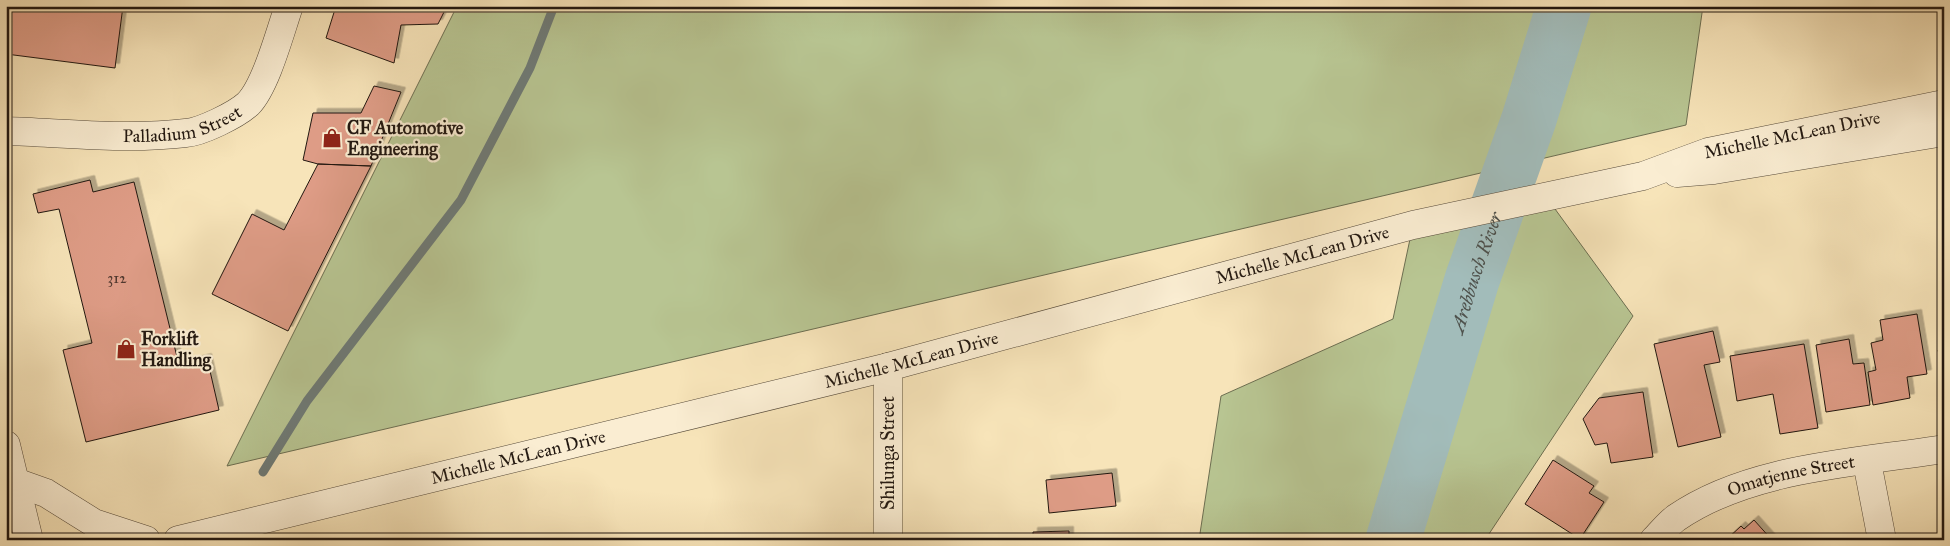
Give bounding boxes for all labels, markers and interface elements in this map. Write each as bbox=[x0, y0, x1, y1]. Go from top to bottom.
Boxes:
street label: Palladium Street bbox=[123, 101, 246, 147]
street label: Michelle McLean Drive bbox=[1702, 106, 1882, 164]
place label: CF Automotive Engineering bbox=[347, 117, 464, 161]
shop icon: CF Automotive Engineering bbox=[321, 127, 343, 149]
water label: Arebbusch River bbox=[1444, 208, 1507, 338]
street label: Michelle McLean Drive bbox=[1213, 221, 1392, 289]
house number: 312 bbox=[107, 269, 127, 287]
street label: Michelle McLean Drive bbox=[822, 327, 1001, 393]
place label: Forklift Handling bbox=[141, 328, 212, 372]
shop icon: Forklift Handling bbox=[115, 338, 137, 360]
street label: Shilunga Street bbox=[877, 395, 900, 510]
street label: Michelle McLean Drive bbox=[428, 425, 608, 489]
street label: Omatjenne Street bbox=[1724, 450, 1857, 501]

